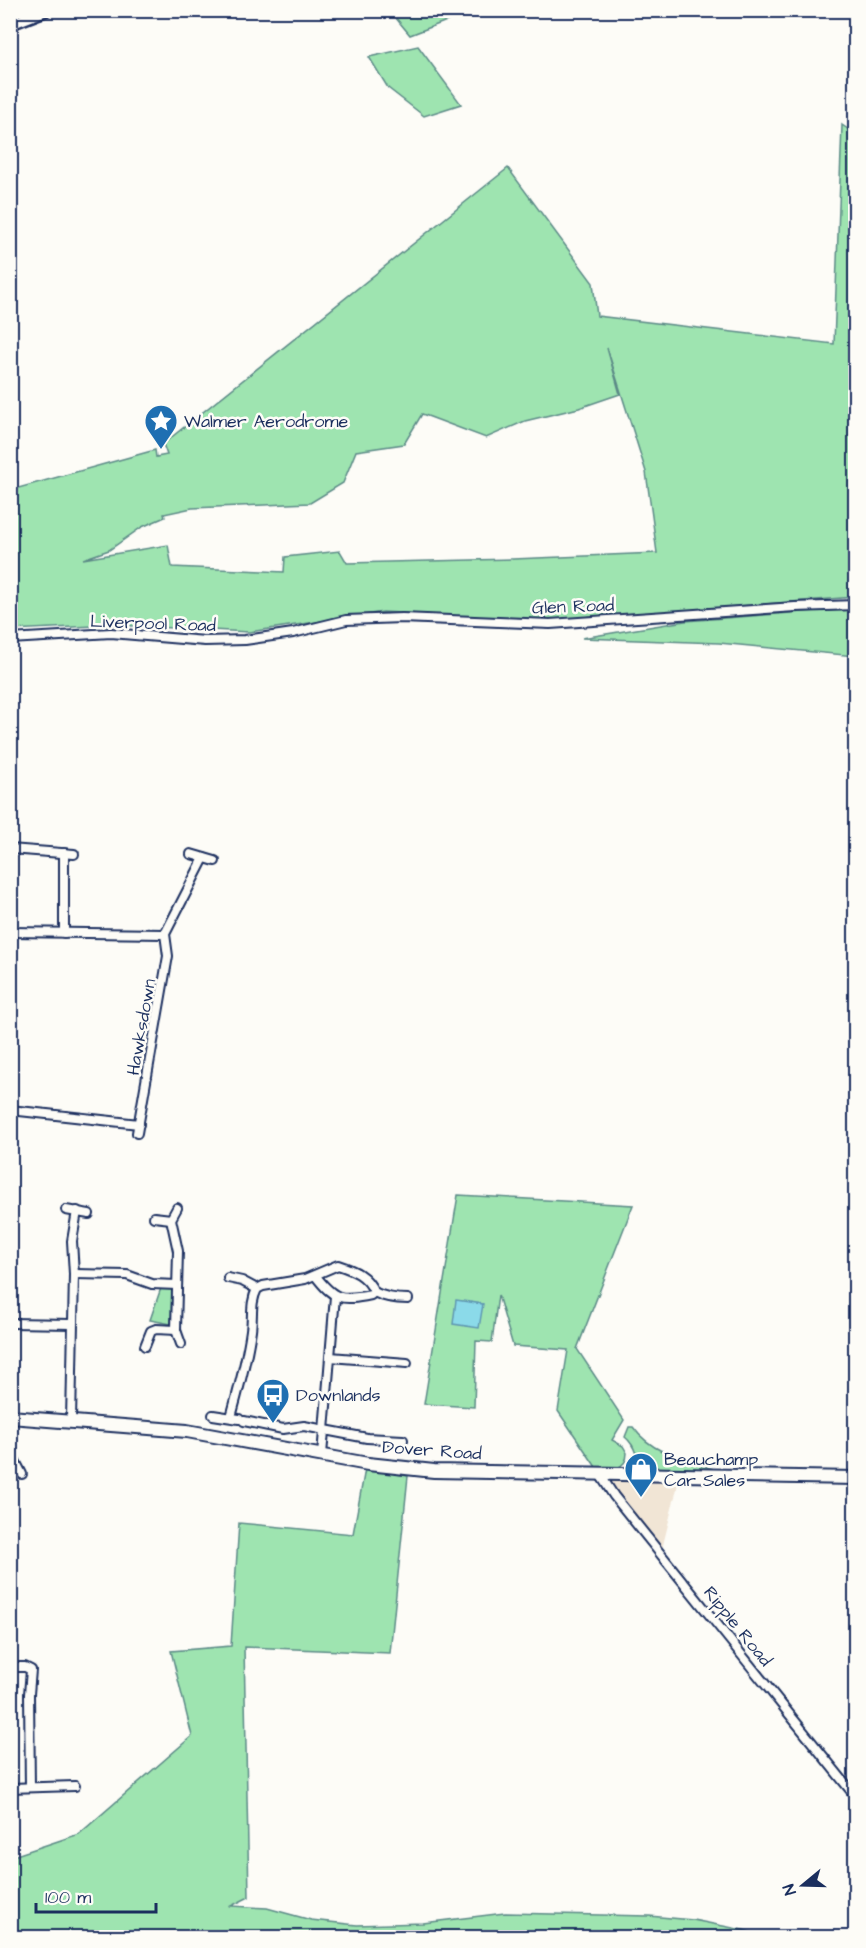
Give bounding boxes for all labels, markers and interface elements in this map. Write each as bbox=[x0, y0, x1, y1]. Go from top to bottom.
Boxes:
place icon: Walmer Aerodrome bbox=[143, 403, 179, 450]
place label: Walmer Aerodrome bbox=[184, 409, 348, 434]
street label: Glen Road bbox=[531, 593, 615, 620]
street label: Liverpool Road bbox=[90, 609, 216, 638]
street label: Hawksdown bbox=[121, 977, 162, 1077]
bus stop icon: Downlands bbox=[255, 1377, 291, 1424]
place label: Downlands bbox=[296, 1383, 381, 1408]
street label: Dover Road bbox=[382, 1435, 482, 1466]
place label: Beauchamp Car Sales bbox=[664, 1447, 758, 1493]
shop icon: Beauchamp Car Sales bbox=[623, 1451, 659, 1498]
street label: Ripple Road bbox=[697, 1581, 778, 1672]
north arrow bbox=[773, 1855, 833, 1915]
scale bar bbox=[36, 1876, 156, 1914]
text: N bbox=[778, 1881, 802, 1898]
text: 100 m bbox=[45, 1885, 91, 1910]

